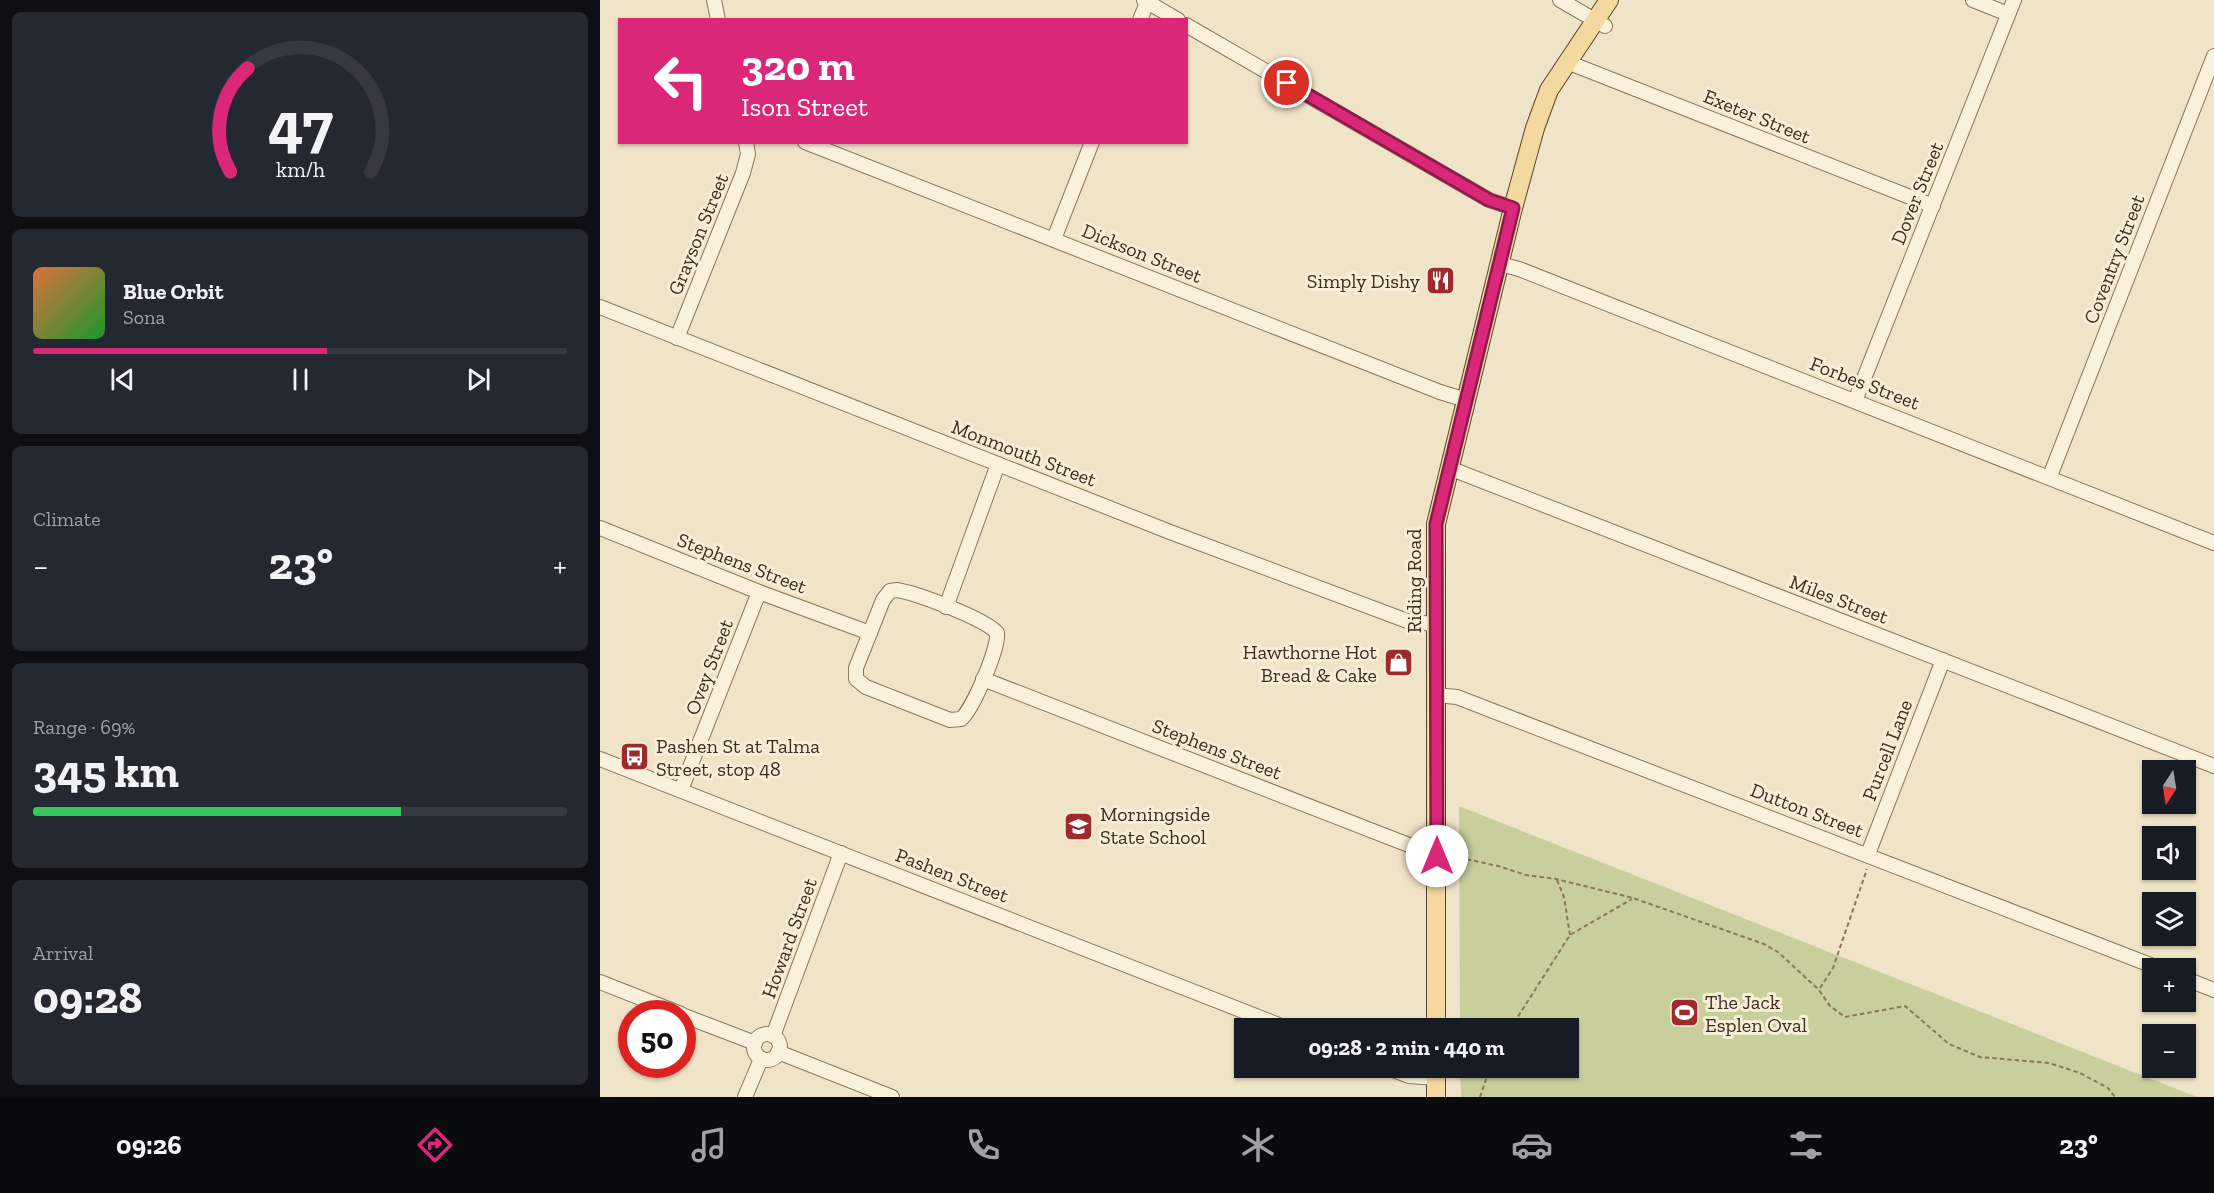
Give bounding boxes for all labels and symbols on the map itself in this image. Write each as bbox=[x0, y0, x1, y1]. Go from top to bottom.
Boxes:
pin bbox=[1261, 57, 1312, 108]
street label: Exeter Street bbox=[1700, 84, 1815, 149]
street label: Dover Street bbox=[1886, 138, 1949, 248]
street label: Grayson Street bbox=[663, 169, 734, 298]
street label: Coventry Street bbox=[2078, 191, 2150, 327]
street label: Dickson Street bbox=[1079, 218, 1206, 288]
restaurant icon: Simply Dishy bbox=[1425, 265, 1457, 297]
place label: Simply Dishy bbox=[1307, 269, 1421, 293]
street label: Forbes Street bbox=[1807, 351, 1924, 415]
street label: Monmouth Street bbox=[948, 414, 1100, 492]
street label: Stephens Street bbox=[674, 527, 811, 599]
street label: Riding Road bbox=[1402, 529, 1426, 633]
street label: Miles Street bbox=[1786, 569, 1892, 629]
street label: Ovey Street bbox=[680, 615, 738, 718]
place label: Hawthorne Hot Bread & Cake bbox=[1243, 640, 1378, 687]
shop icon: Hawthorne Hot Bread & Cake bbox=[1382, 647, 1414, 679]
street label: Purcell Lane bbox=[1857, 696, 1917, 804]
street label: Stephens Street bbox=[1149, 713, 1286, 785]
place label: Pashen St at Talma Street, stop 48 bbox=[656, 734, 820, 781]
bus stop icon: Pashen St at Talma Street, stop 48 bbox=[619, 741, 651, 773]
north arrow bbox=[2142, 760, 2196, 814]
street label: Dutton Street bbox=[1747, 777, 1867, 843]
place label: Morningside State School bbox=[1100, 802, 1210, 849]
school or university icon: Morningside State School bbox=[1063, 810, 1095, 842]
position arrow bbox=[1405, 824, 1469, 888]
street label: Pashen Street bbox=[892, 842, 1012, 908]
street label: Howard Street bbox=[756, 874, 822, 1001]
place label: The Jack Esplen Oval bbox=[1705, 990, 1807, 1037]
sports icon: The Jack Esplen Oval bbox=[1668, 997, 1700, 1029]
speed limit sign: 50 bbox=[618, 1000, 696, 1078]

